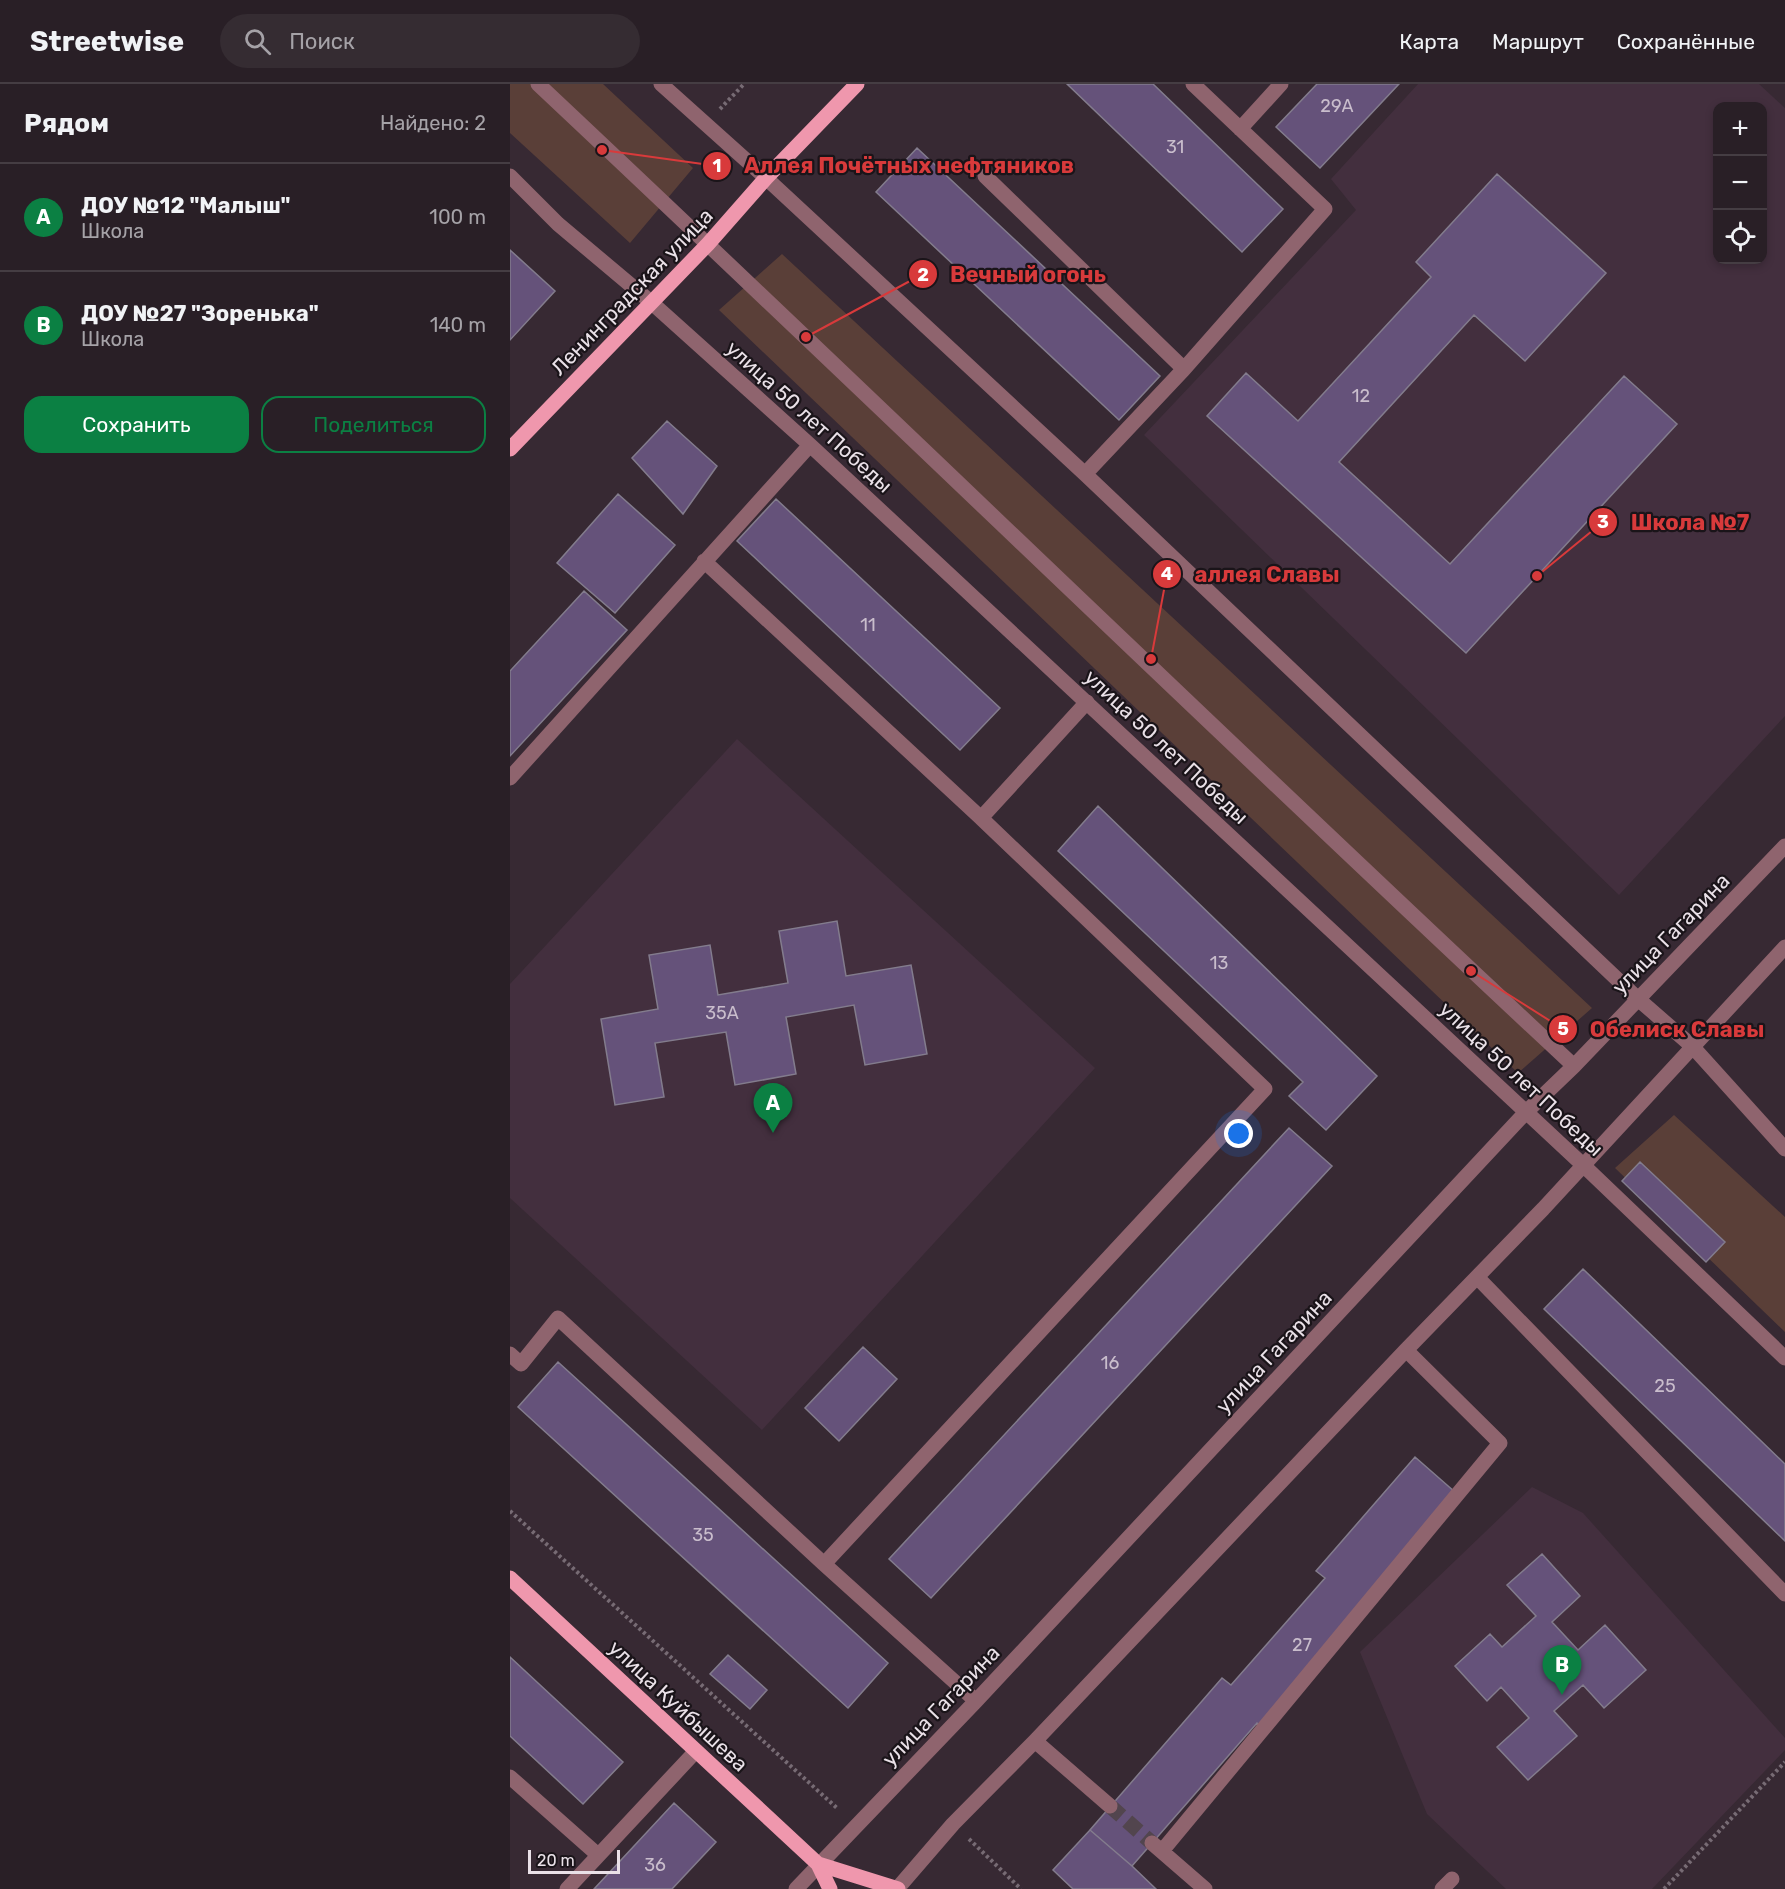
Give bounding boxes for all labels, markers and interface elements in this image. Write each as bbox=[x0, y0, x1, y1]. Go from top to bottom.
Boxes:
search box bbox=[220, 14, 640, 68]
text: Streetwise bbox=[30, 25, 184, 58]
icon: search bbox=[241, 25, 274, 58]
text: Поиск bbox=[289, 28, 355, 55]
text: Карта bbox=[1399, 29, 1459, 54]
text: Маршрут bbox=[1492, 29, 1584, 54]
text: Сохранённые bbox=[1617, 29, 1755, 54]
house number: 29А bbox=[1320, 95, 1354, 117]
map controls bbox=[1713, 102, 1767, 264]
button: + bbox=[1713, 102, 1767, 156]
text: Рядом bbox=[24, 108, 109, 139]
text: Найдено: 2 bbox=[380, 111, 486, 135]
house number: 31 bbox=[1166, 136, 1184, 158]
callout: Аллея Почётных нефтяников bbox=[702, 146, 1086, 186]
text: Аллея Почётных нефтяников bbox=[744, 152, 1074, 179]
text: 1 bbox=[713, 155, 721, 177]
button: − bbox=[1713, 156, 1767, 210]
text: ДОУ №12 "Малыш" bbox=[81, 192, 291, 219]
street label: Ленинградская улица bbox=[546, 203, 718, 380]
text: A bbox=[36, 205, 51, 229]
text: 100 m bbox=[429, 205, 486, 229]
button: locate bbox=[1713, 210, 1767, 264]
text: Школа bbox=[81, 219, 144, 243]
callout: Вечный огонь bbox=[908, 254, 1118, 294]
text: Вечный огонь bbox=[950, 261, 1106, 288]
text: 2 bbox=[917, 264, 929, 286]
text: ДОУ №27 "Зоренька" bbox=[81, 300, 319, 327]
text: B bbox=[36, 313, 51, 337]
text: 140 m bbox=[430, 313, 486, 337]
text: Школа bbox=[81, 327, 144, 351]
street label: улица 50 лет Победы bbox=[721, 335, 898, 498]
house number: 12 bbox=[1352, 385, 1370, 407]
button: Сохранить bbox=[24, 396, 249, 453]
button: Поделиться bbox=[261, 396, 486, 453]
callout: Школа №7 bbox=[1588, 502, 1761, 542]
text: Школа №7 bbox=[1631, 509, 1750, 536]
text: 3 bbox=[1597, 511, 1609, 533]
callout: аллея Славы bbox=[1152, 554, 1351, 594]
text: аллея Славы bbox=[1194, 561, 1340, 588]
text: 4 bbox=[1161, 563, 1173, 585]
house number: 11 bbox=[860, 614, 876, 636]
street label: улица 50 лет Победы bbox=[1079, 664, 1253, 829]
street label: улица Гагарина bbox=[1607, 868, 1735, 999]
house number: 13 bbox=[1210, 952, 1228, 974]
street label: улица 50 лет Победы bbox=[1434, 997, 1608, 1161]
house number: 35А bbox=[705, 1002, 739, 1024]
callout: Обелиск Славы bbox=[1548, 1009, 1776, 1049]
text: Обелиск Славы bbox=[1590, 1016, 1764, 1043]
pin: A bbox=[754, 1084, 792, 1133]
your location bbox=[1224, 1119, 1253, 1148]
street label: улица Гагарина bbox=[1210, 1285, 1337, 1418]
house number: 16 bbox=[1101, 1352, 1119, 1374]
house number: 25 bbox=[1654, 1375, 1676, 1397]
house number: 35 bbox=[692, 1524, 714, 1546]
house number: 27 bbox=[1292, 1634, 1312, 1656]
street label: улица Куйбышева bbox=[604, 1635, 753, 1776]
street label: улица Гагарина bbox=[877, 1640, 1005, 1771]
pin: B bbox=[1542, 1646, 1582, 1695]
scale bar bbox=[528, 1847, 620, 1874]
text: 20 m bbox=[537, 1851, 575, 1870]
house number: 36 bbox=[644, 1854, 666, 1876]

